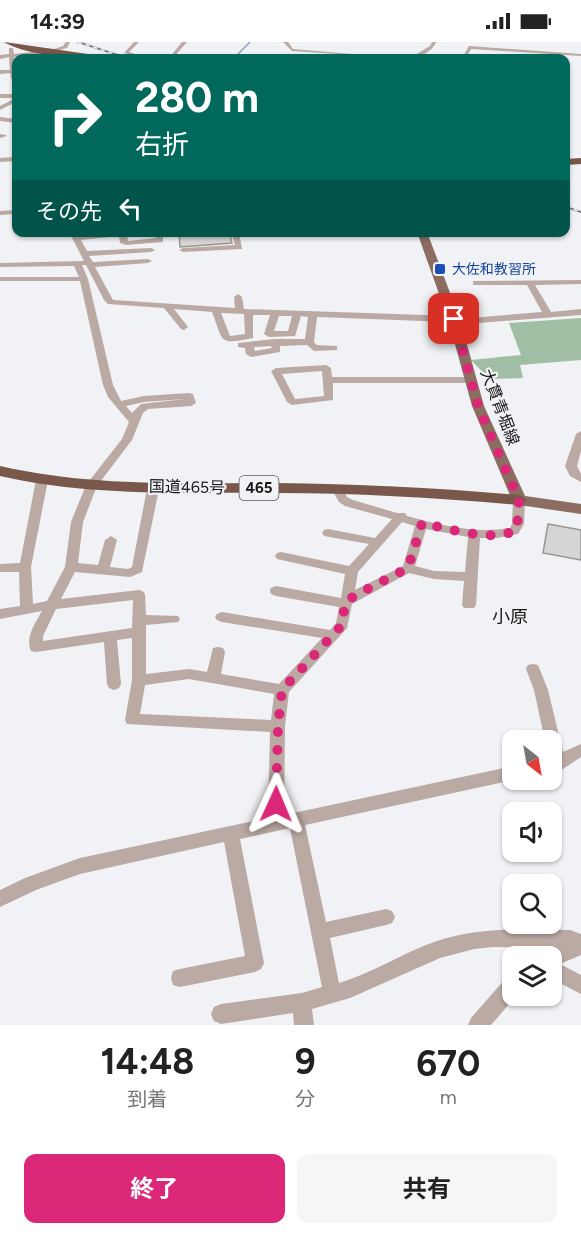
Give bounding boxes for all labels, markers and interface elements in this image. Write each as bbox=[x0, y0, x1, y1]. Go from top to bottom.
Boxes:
text: 14:39 bbox=[30, 8, 85, 35]
text: 280 m bbox=[135, 72, 259, 123]
icon: right bbox=[36, 78, 114, 156]
text: 右折 bbox=[135, 128, 189, 161]
icon: left bbox=[114, 192, 147, 225]
text: その先 bbox=[36, 198, 102, 225]
place label: 大佐和教習所 bbox=[452, 261, 536, 278]
marker: 大佐和教習所 bbox=[433, 262, 447, 276]
pin bbox=[428, 293, 479, 344]
icon: arrive bbox=[437, 302, 470, 335]
street label: 大貫青堀線 bbox=[477, 366, 523, 448]
road number: 465 bbox=[240, 476, 278, 500]
street label: 国道465号 bbox=[149, 477, 225, 497]
district label: 小原 bbox=[492, 606, 528, 628]
north arrow bbox=[502, 730, 562, 790]
map controls bbox=[502, 730, 562, 1006]
position arrow bbox=[244, 772, 308, 836]
button: sound bbox=[502, 802, 562, 862]
button: search bbox=[502, 874, 562, 934]
button: layers bbox=[502, 946, 562, 1006]
text: 14:48 bbox=[101, 1040, 194, 1083]
text: 9 bbox=[295, 1040, 316, 1083]
text: 670 bbox=[416, 1042, 480, 1085]
text: m bbox=[440, 1085, 457, 1109]
text: 到着 bbox=[127, 1087, 167, 1111]
text: 分 bbox=[295, 1087, 315, 1111]
button: 終了 bbox=[24, 1154, 285, 1223]
button: 共有 bbox=[297, 1154, 557, 1223]

